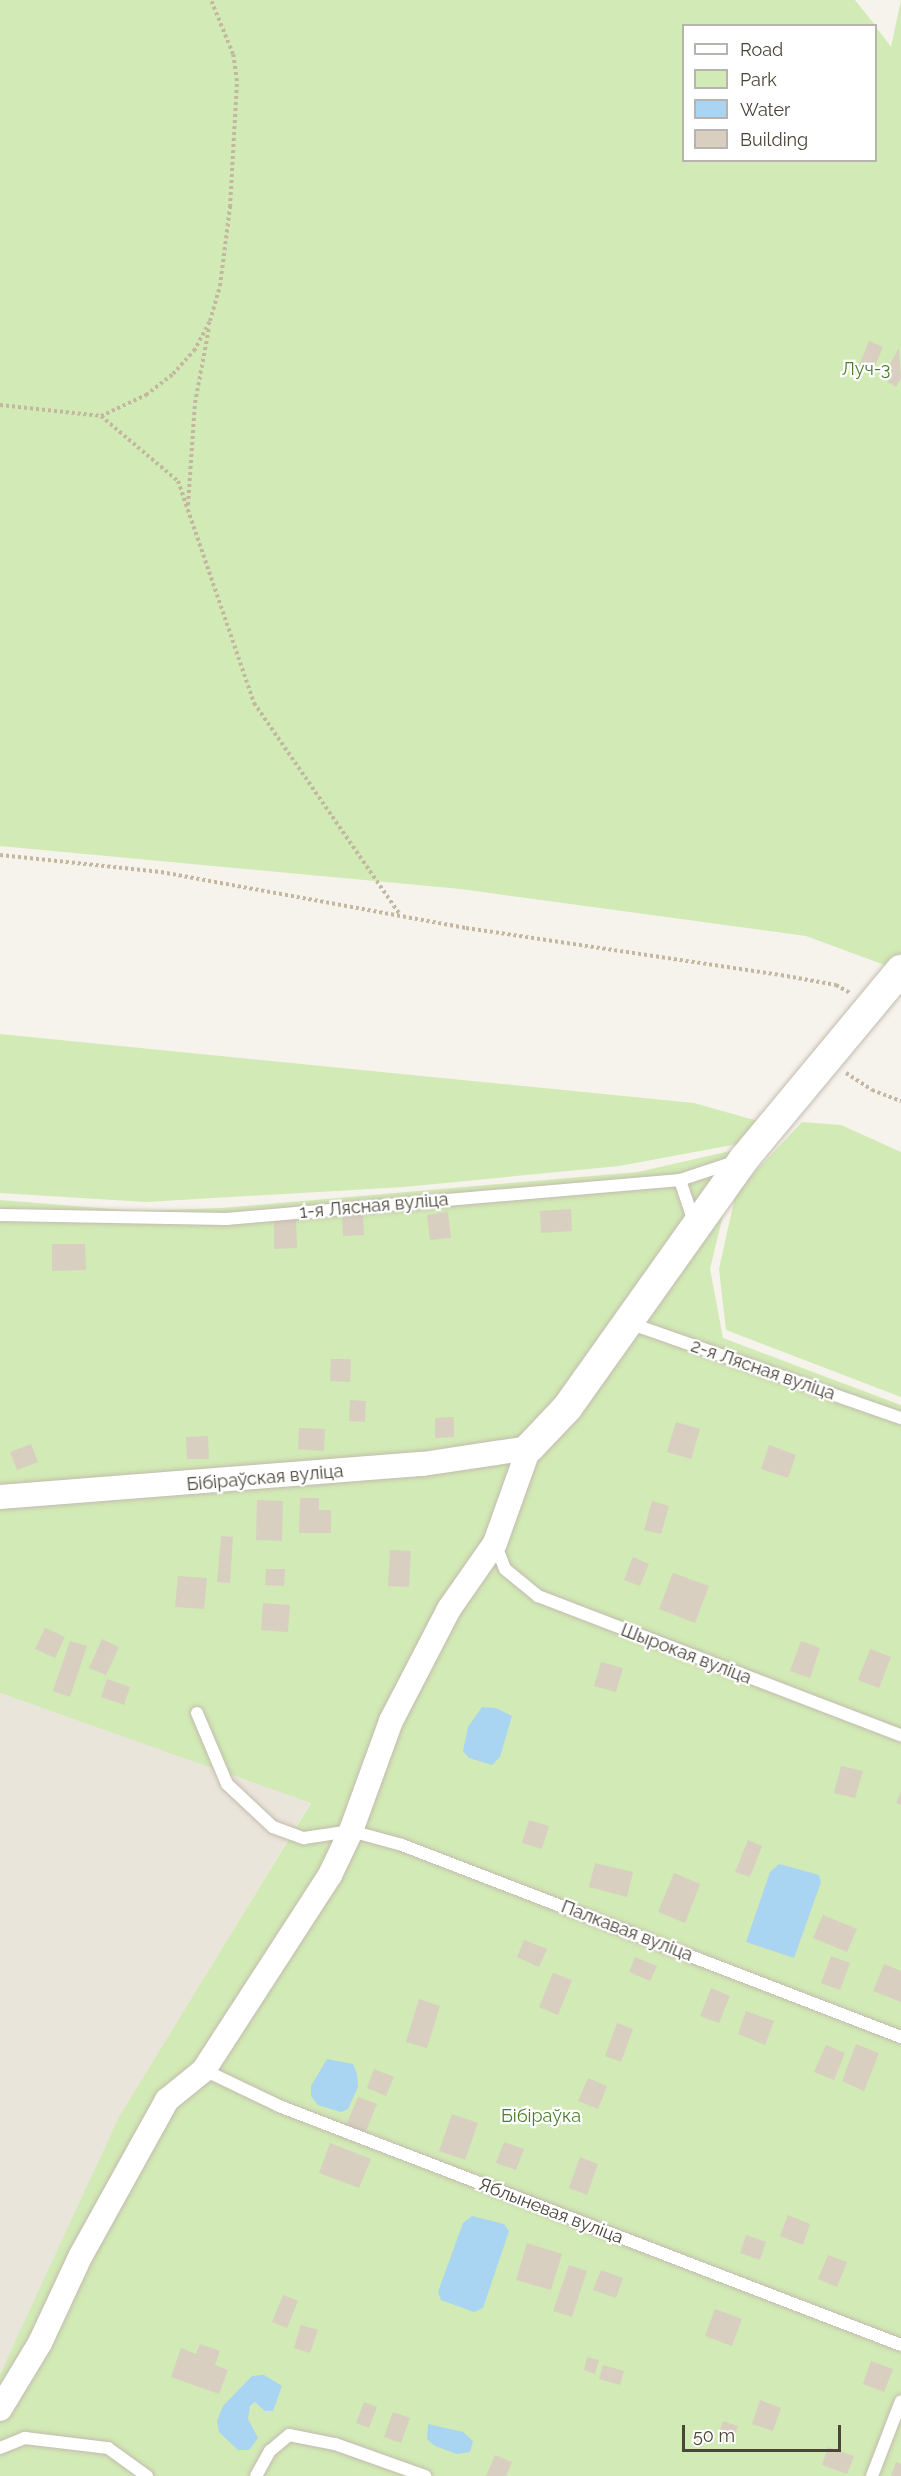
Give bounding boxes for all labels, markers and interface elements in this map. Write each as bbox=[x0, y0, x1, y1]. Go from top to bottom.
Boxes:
legend bbox=[682, 24, 877, 162]
text: Road bbox=[740, 39, 783, 60]
text: Park bbox=[740, 69, 777, 90]
text: Water bbox=[740, 99, 790, 120]
text: Building bbox=[740, 129, 808, 150]
park label: Луч-3 bbox=[842, 358, 890, 380]
street label: 1-я Лясная вуліца bbox=[299, 1189, 449, 1223]
street label: 2-я Лясная вуліца bbox=[688, 1335, 838, 1405]
street label: Бібіраўская вуліца bbox=[186, 1460, 344, 1496]
street label: Шырокая вуліца bbox=[618, 1619, 754, 1689]
street label: Палкавая вуліца bbox=[558, 1896, 696, 1966]
park label: Бібіраўка bbox=[501, 2105, 581, 2127]
street label: Яблыневая вуліца bbox=[476, 2173, 626, 2249]
scale bar bbox=[685, 2413, 844, 2451]
text: 50 m bbox=[693, 2425, 735, 2446]

